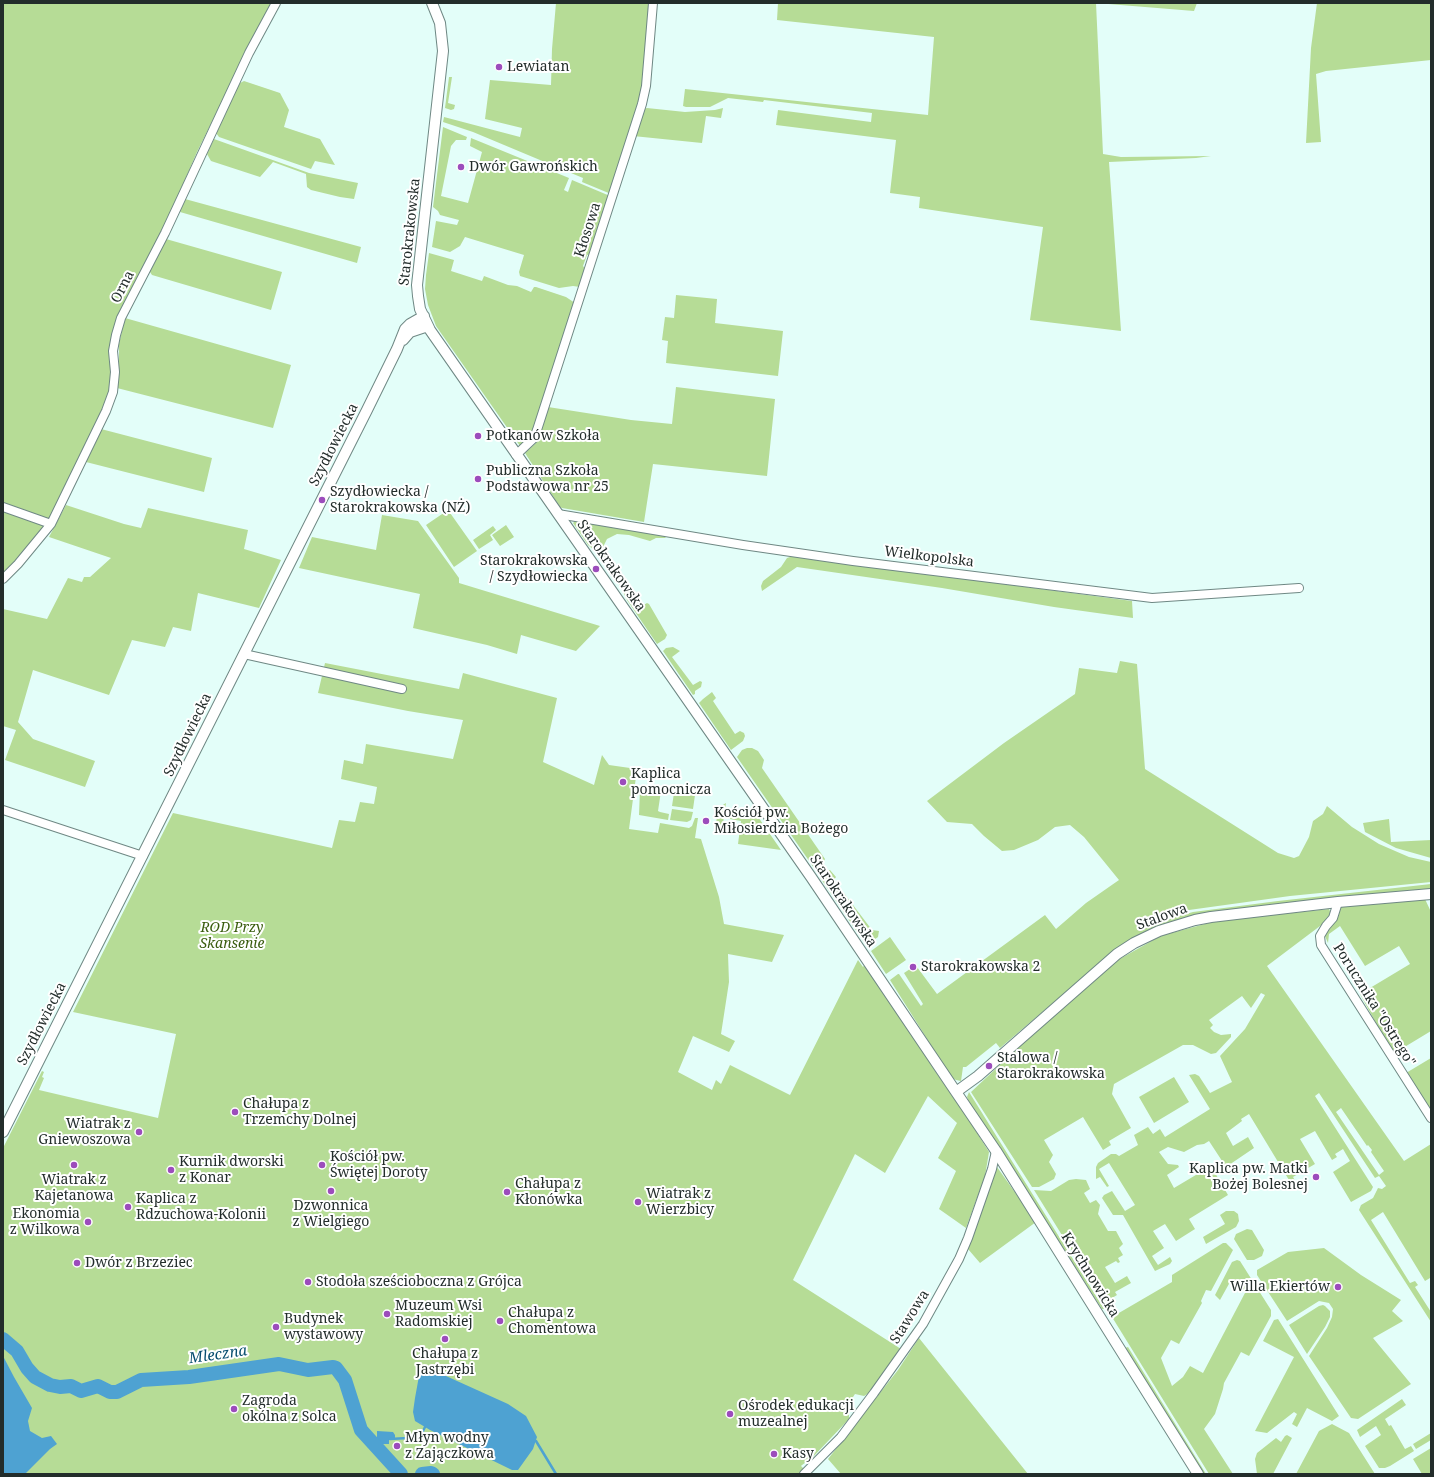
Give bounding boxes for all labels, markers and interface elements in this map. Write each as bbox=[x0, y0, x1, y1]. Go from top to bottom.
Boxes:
place label: Lewiatan bbox=[507, 59, 569, 75]
marker: Lewiatan bbox=[494, 62, 504, 72]
place label: Dwór Gawrońskich bbox=[469, 159, 598, 175]
marker: Dwór Gawrońskich bbox=[456, 162, 466, 172]
street label: Starokrakowska bbox=[396, 177, 424, 287]
street label: Kłosowa bbox=[571, 200, 605, 260]
street label: Orna bbox=[108, 268, 138, 306]
street label: Szydłowiecka bbox=[306, 401, 362, 489]
place label: Potkanów Szkoła bbox=[486, 428, 600, 444]
marker: Potkanów Szkoła bbox=[473, 431, 483, 441]
place label: Publiczna Szkoła Podstawowa nr 25 bbox=[486, 463, 609, 496]
marker: Publiczna Szkoła Podstawowa nr 25 bbox=[473, 474, 483, 484]
place label: Szydłowiecka / Starokrakowska (NŻ) bbox=[330, 484, 470, 516]
marker: Szydłowiecka / Starokrakowska (NŻ) bbox=[317, 495, 327, 505]
street label: Starokrakowska bbox=[573, 517, 649, 615]
street label: Wielkopolska bbox=[883, 543, 975, 571]
place label: Starokrakowska / Szydłowiecka bbox=[480, 553, 588, 586]
marker: Starokrakowska / Szydłowiecka bbox=[591, 564, 601, 574]
street label: Szydłowiecka bbox=[161, 690, 215, 780]
place label: Kaplica pomocnicza bbox=[631, 766, 711, 798]
marker: Kaplica pomocnicza bbox=[618, 777, 628, 787]
place label: Kościół pw. Miłosierdzia Bożego bbox=[714, 805, 848, 838]
marker: Kościół pw. Miłosierdzia Bożego bbox=[701, 816, 711, 826]
street label: Starokrakowska bbox=[806, 852, 880, 950]
street label: Stalowa bbox=[1134, 900, 1190, 934]
park label: ROD Przy Skansenie bbox=[199, 920, 265, 952]
street label: Porucznika "Ostrego" bbox=[1329, 940, 1419, 1070]
place label: Starokrakowska 2 bbox=[921, 959, 1040, 975]
marker: Starokrakowska 2 bbox=[908, 962, 918, 972]
street label: Szydłowiecka bbox=[14, 980, 70, 1068]
place label: Stalowa / Starokrakowska bbox=[997, 1050, 1105, 1082]
marker: Stalowa / Starokrakowska bbox=[984, 1061, 994, 1071]
place label: Chałupa z Trzemchy Dolnej bbox=[243, 1096, 356, 1128]
marker: Chałupa z Trzemchy Dolnej bbox=[230, 1107, 240, 1117]
place label: Wiatrak z Gniewoszowa bbox=[38, 1116, 131, 1148]
marker: Wiatrak z Gniewoszowa bbox=[134, 1127, 144, 1137]
place label: Kościół pw. Świętej Doroty bbox=[330, 1149, 428, 1182]
place label: Kurnik dworski z Konar bbox=[179, 1154, 284, 1186]
marker: Wiatrak z Kajetanowa bbox=[69, 1160, 79, 1170]
marker: Kościół pw. Świętej Doroty bbox=[317, 1160, 327, 1170]
place label: Kaplica pw. Matki Bożej Bolesnej bbox=[1189, 1161, 1308, 1194]
marker: Kurnik dworski z Konar bbox=[166, 1165, 176, 1175]
place label: Wiatrak z Kajetanowa bbox=[34, 1172, 114, 1204]
marker: Kaplica pw. Matki Bożej Bolesnej bbox=[1311, 1172, 1321, 1182]
place label: Chałupa z Kłonówka bbox=[515, 1176, 583, 1208]
marker: Dzwonnica z Wielgiego bbox=[326, 1186, 336, 1196]
place label: Wiatrak z Wierzbicy bbox=[646, 1186, 714, 1218]
marker: Chałupa z Kłonówka bbox=[502, 1187, 512, 1197]
place label: Kaplica z Rdzuchowa-Kolonii bbox=[136, 1191, 266, 1224]
marker: Wiatrak z Wierzbicy bbox=[633, 1197, 643, 1207]
place label: Dzwonnica z Wielgiego bbox=[293, 1198, 369, 1230]
marker: Kaplica z Rdzuchowa-Kolonii bbox=[123, 1202, 133, 1212]
place label: Ekonomia z Wilkowa bbox=[10, 1206, 80, 1238]
marker: Ekonomia z Wilkowa bbox=[83, 1217, 93, 1227]
street label: Krychnowicka bbox=[1057, 1230, 1123, 1320]
place label: Dwór z Brzeziec bbox=[85, 1255, 193, 1271]
marker: Dwór z Brzeziec bbox=[72, 1258, 82, 1268]
place label: Stodoła sześcioboczna z Grójca bbox=[316, 1274, 522, 1290]
marker: Stodoła sześcioboczna z Grójca bbox=[303, 1277, 313, 1287]
place label: Willa Ekiertów bbox=[1230, 1279, 1330, 1295]
marker: Willa Ekiertów bbox=[1333, 1282, 1343, 1292]
street label: Stawowa bbox=[887, 1287, 933, 1347]
place label: Muzeum Wsi Radomskiej bbox=[395, 1298, 482, 1330]
place label: Chałupa z Chomentowa bbox=[508, 1305, 596, 1338]
marker: Muzeum Wsi Radomskiej bbox=[382, 1309, 392, 1319]
place label: Budynek wystawowy bbox=[284, 1311, 363, 1344]
marker: Chałupa z Chomentowa bbox=[495, 1316, 505, 1326]
marker: Budynek wystawowy bbox=[271, 1322, 281, 1332]
marker: Chałupa z Jastrzębi bbox=[440, 1334, 450, 1344]
water label: Mleczna bbox=[188, 1342, 248, 1368]
place label: Chałupa z Jastrzębi bbox=[412, 1346, 478, 1378]
place label: Zagroda okólna z Solca bbox=[242, 1393, 337, 1426]
place label: Ośrodek edukacji muzealnej bbox=[738, 1398, 854, 1430]
marker: Zagroda okólna z Solca bbox=[229, 1404, 239, 1414]
marker: Ośrodek edukacji muzealnej bbox=[725, 1409, 735, 1419]
place label: Młyn wodny z Zajączkowa bbox=[405, 1430, 494, 1462]
marker: Młyn wodny z Zajączkowa bbox=[392, 1441, 402, 1451]
place label: Kasy bbox=[782, 1446, 814, 1462]
marker: Kasy bbox=[769, 1449, 779, 1459]

